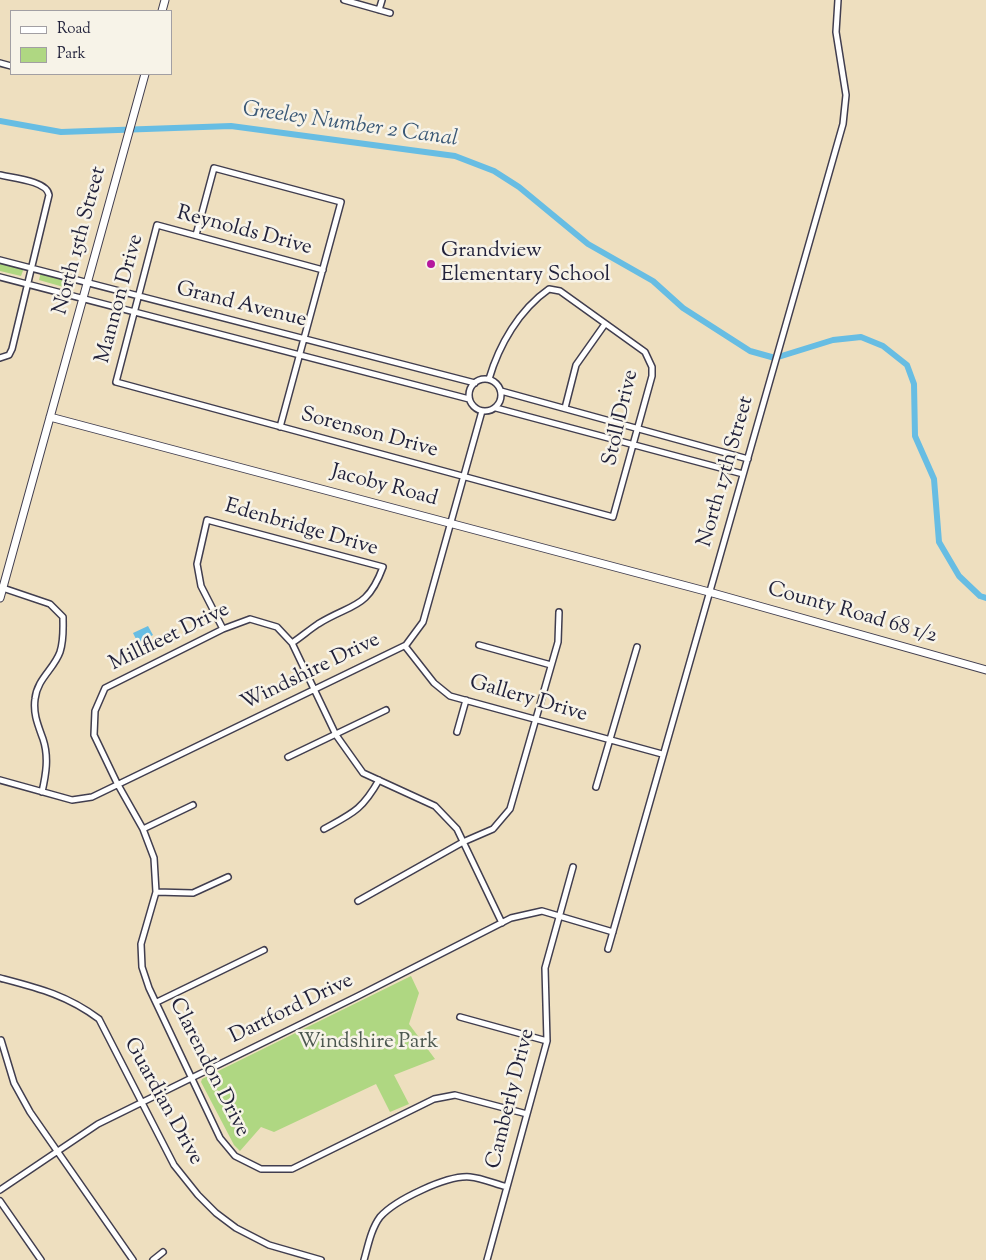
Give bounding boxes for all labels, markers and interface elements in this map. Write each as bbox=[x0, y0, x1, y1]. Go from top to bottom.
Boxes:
legend bbox=[10, 10, 172, 75]
text: Road bbox=[57, 19, 91, 40]
text: Park bbox=[57, 44, 86, 65]
water label: Greeley Number 2 Canal bbox=[241, 98, 459, 154]
street label: North 15th Street bbox=[49, 164, 113, 318]
street label: Reynolds Drive bbox=[174, 202, 314, 262]
street label: Mannon Drive bbox=[92, 232, 150, 366]
place label: Grandview Elementary School bbox=[441, 239, 610, 289]
marker: Grandview Elementary School bbox=[425, 258, 437, 270]
street label: Grand Avenue bbox=[173, 278, 309, 334]
street label: Stoll Drive bbox=[599, 368, 645, 468]
street label: North 17th Street bbox=[693, 394, 761, 550]
street label: Sorenson Drive bbox=[298, 404, 440, 464]
street label: Jacoby Road bbox=[328, 461, 440, 513]
street label: Edenbridge Drive bbox=[222, 495, 380, 563]
street label: County Road 68 1/2 bbox=[764, 578, 940, 650]
street label: Millfleet Drive bbox=[106, 598, 234, 678]
street label: Windshire Drive bbox=[238, 629, 384, 717]
street label: Gallery Drive bbox=[466, 671, 590, 729]
street label: Dartford Drive bbox=[226, 969, 358, 1051]
street label: Clarendon Drive bbox=[162, 994, 254, 1142]
street label: Camberly Drive bbox=[482, 1026, 542, 1172]
park label: Windshire Park bbox=[298, 1030, 438, 1056]
street label: Guardian Drive bbox=[117, 1034, 207, 1170]

